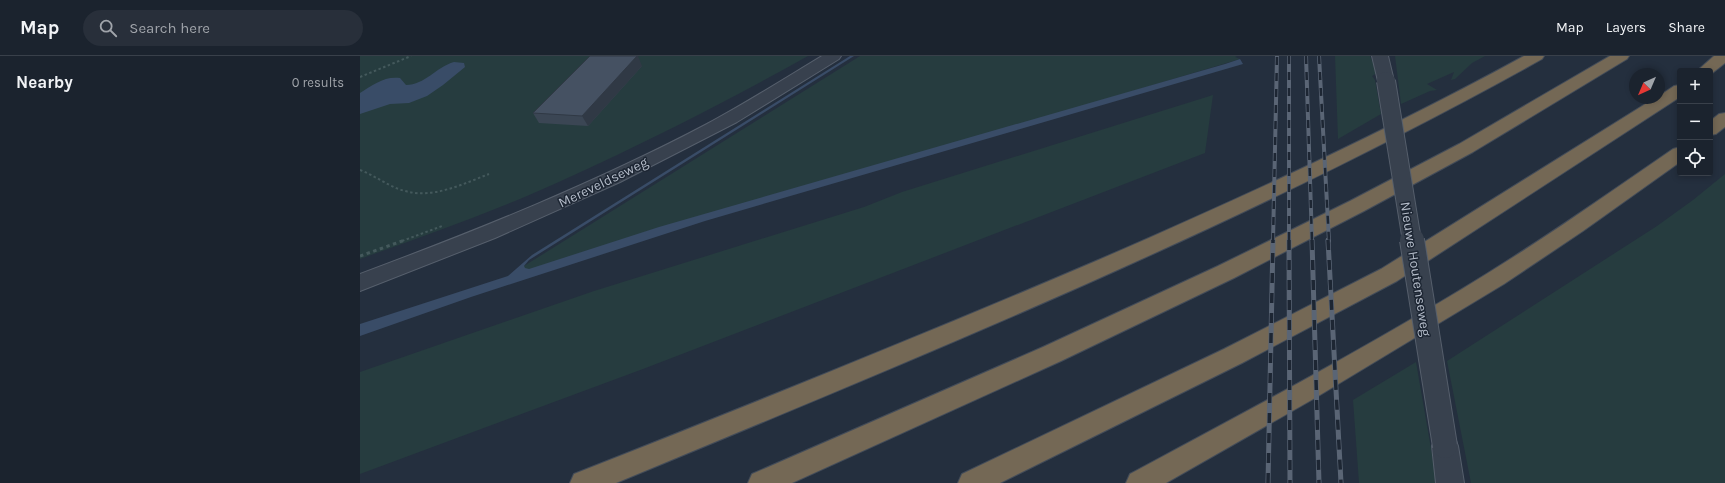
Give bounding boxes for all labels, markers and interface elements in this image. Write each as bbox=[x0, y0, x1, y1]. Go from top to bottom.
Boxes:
search box bbox=[83, 10, 363, 46]
text: Map bbox=[20, 17, 59, 39]
icon: search bbox=[97, 17, 119, 39]
text: Search here bbox=[129, 19, 210, 37]
text: Map bbox=[1556, 19, 1584, 36]
text: Layers bbox=[1606, 19, 1646, 36]
text: Share bbox=[1668, 19, 1705, 36]
north arrow bbox=[1629, 68, 1665, 104]
map controls bbox=[1677, 68, 1713, 176]
button: + bbox=[1677, 68, 1713, 104]
text: Nearby bbox=[16, 72, 73, 92]
text: 0 results bbox=[292, 75, 344, 90]
button: − bbox=[1677, 104, 1713, 140]
button: locate bbox=[1677, 140, 1713, 176]
street label: Mereveldseweg bbox=[556, 153, 651, 211]
street label: Nieuwe Houtenseweg bbox=[1396, 200, 1435, 338]

